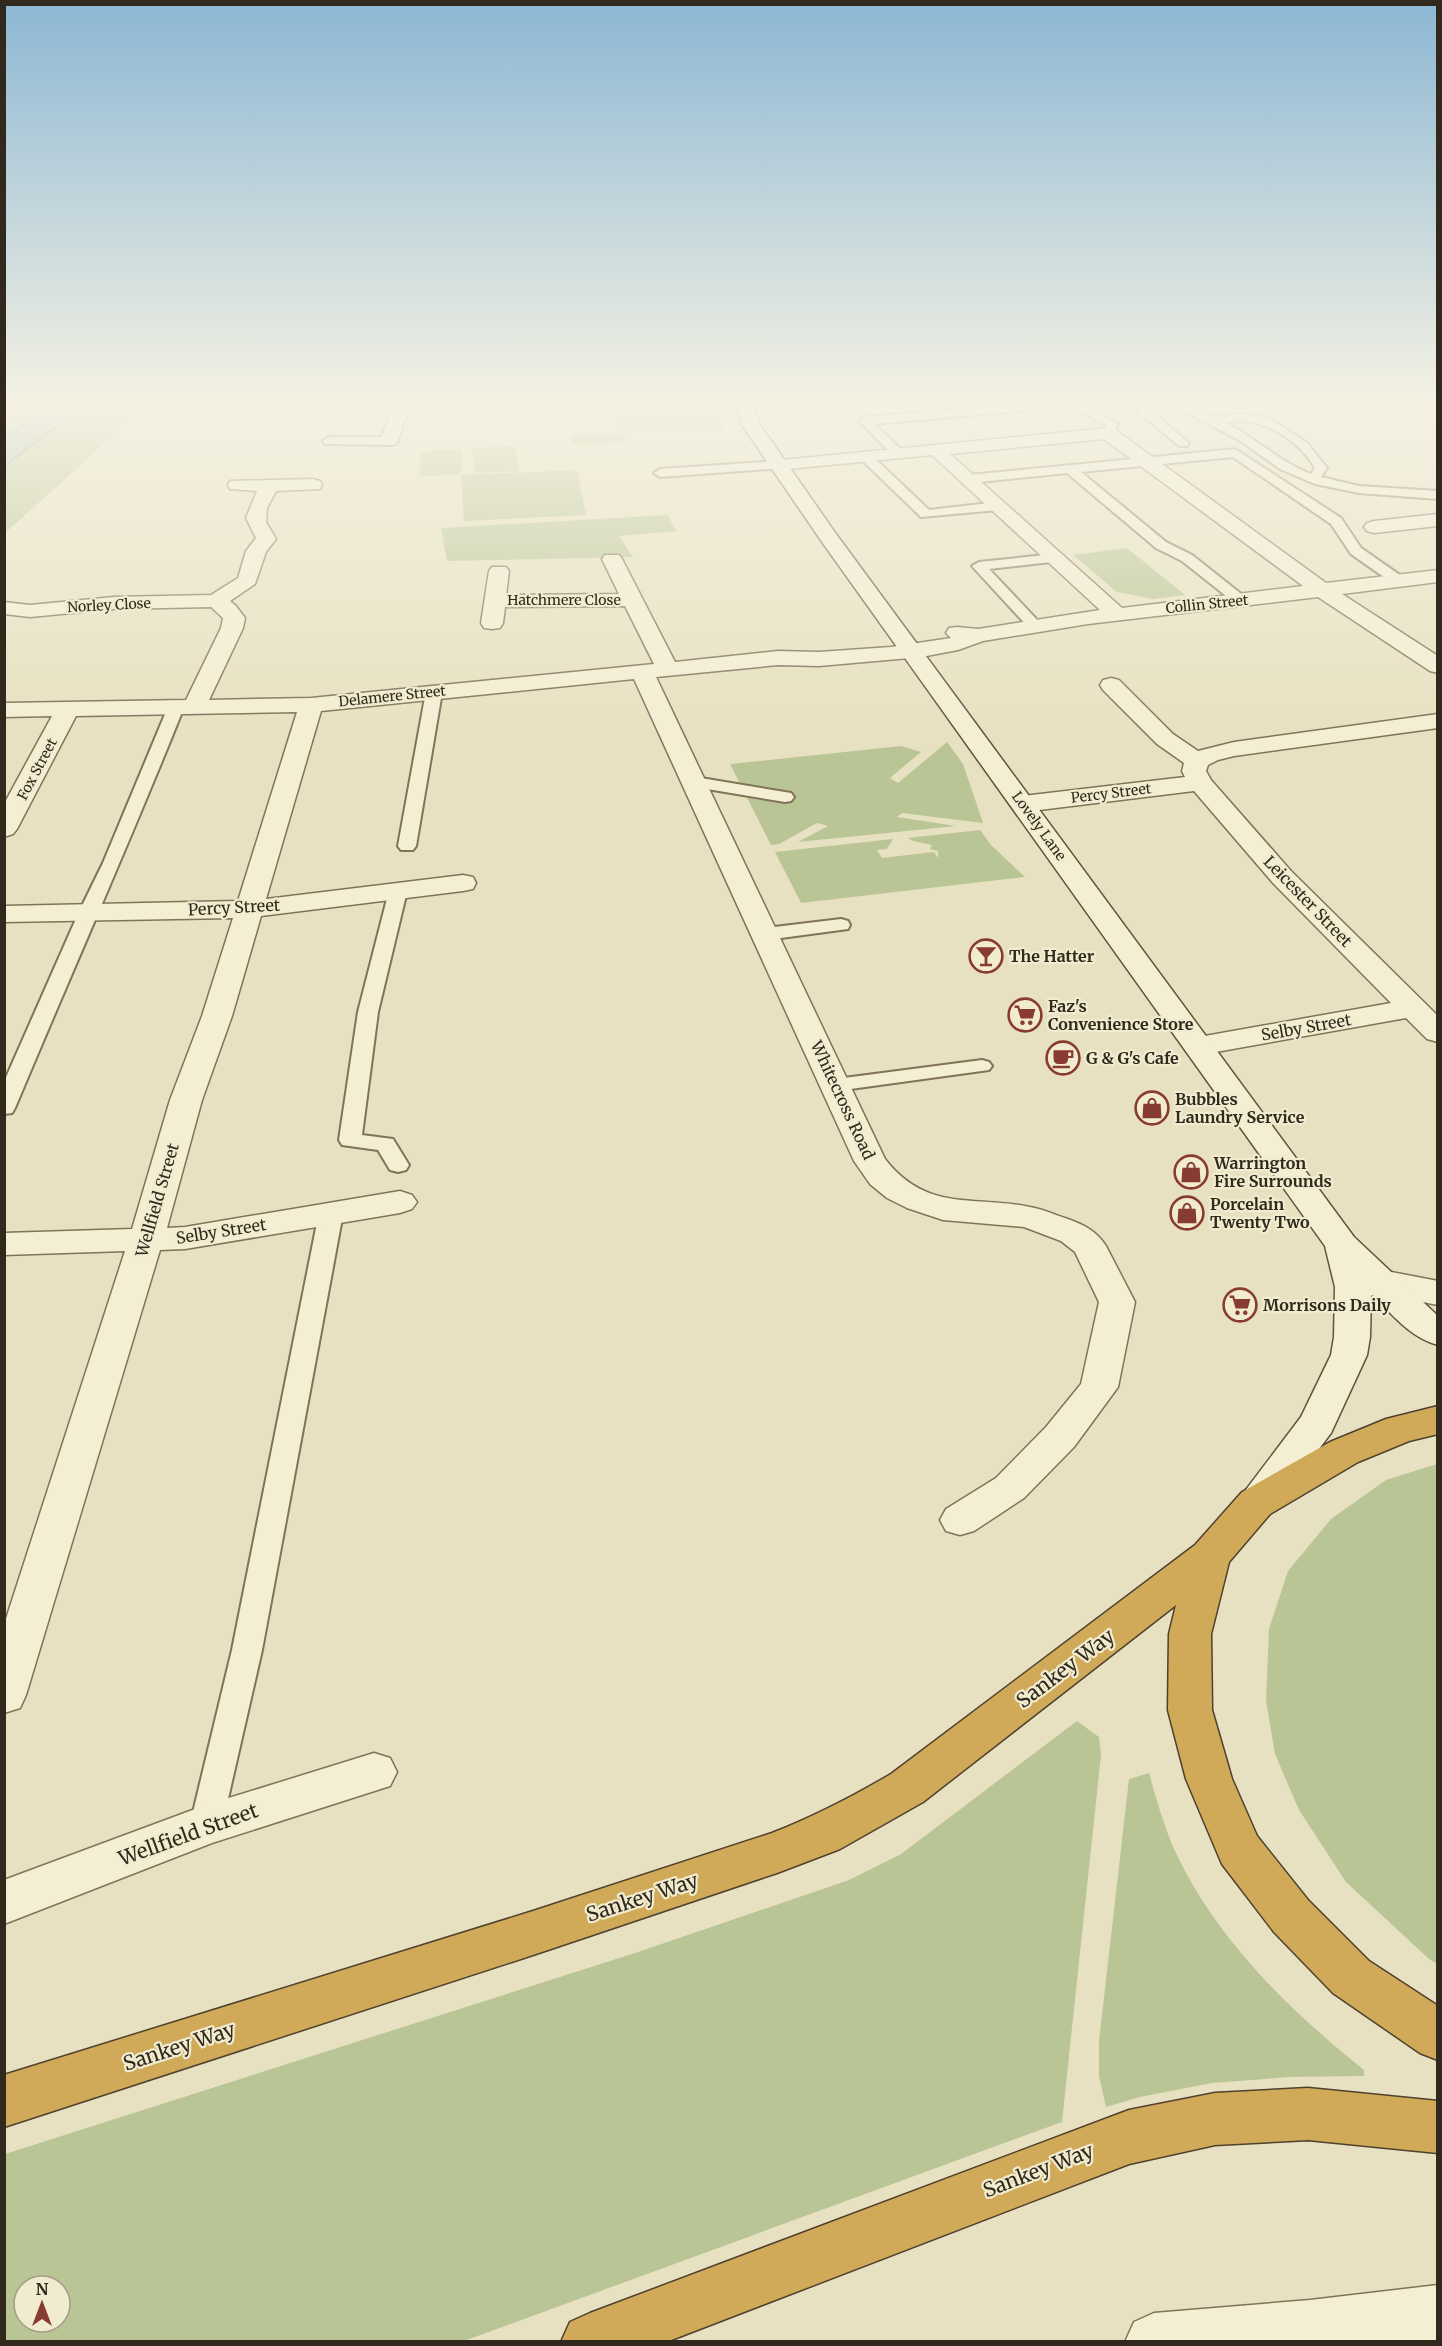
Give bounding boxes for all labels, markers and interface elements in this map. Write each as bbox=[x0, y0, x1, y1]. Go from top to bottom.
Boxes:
street label: Hatchmere Close bbox=[507, 591, 621, 609]
street label: Collin Street bbox=[1165, 591, 1250, 617]
street label: Norley Close bbox=[67, 594, 151, 616]
street label: Delamere Street bbox=[337, 681, 447, 711]
street label: Fox Street bbox=[13, 734, 61, 803]
street label: Percy Street bbox=[1070, 779, 1153, 807]
street label: Lovely Lane bbox=[1008, 788, 1070, 864]
street label: Leicester Street bbox=[1260, 851, 1357, 951]
street label: Percy Street bbox=[187, 895, 281, 919]
bar icon: The Hatter bbox=[968, 938, 1004, 974]
place label: The Hatter bbox=[1009, 946, 1095, 966]
place label: Faz's Convenience Store bbox=[1048, 996, 1194, 1034]
supermarket icon: Faz's Convenience Store bbox=[1007, 997, 1043, 1033]
street label: Selby Street bbox=[1259, 1009, 1353, 1045]
street label: Whitecross Road bbox=[806, 1037, 879, 1163]
cafe icon: G & G's Cafe bbox=[1045, 1040, 1081, 1076]
place label: G & G's Cafe bbox=[1086, 1048, 1179, 1068]
place label: Bubbles Laundry Service bbox=[1175, 1089, 1305, 1127]
shop icon: Bubbles Laundry Service bbox=[1134, 1090, 1170, 1126]
street label: Wellfield Street bbox=[131, 1140, 183, 1260]
place label: Warrington Fire Surrounds bbox=[1213, 1153, 1332, 1191]
shop icon: Warrington Fire Surrounds bbox=[1173, 1154, 1209, 1190]
place label: Porcelain Twenty Two bbox=[1210, 1194, 1310, 1232]
shop icon: Porcelain Twenty Two bbox=[1169, 1195, 1205, 1231]
street label: Selby Street bbox=[174, 1214, 268, 1248]
supermarket icon: Morrisons Daily bbox=[1222, 1287, 1258, 1323]
place label: Morrisons Daily bbox=[1263, 1295, 1391, 1315]
street label: Sankey Way bbox=[1011, 1623, 1119, 1713]
street label: Wellfield Street bbox=[114, 1797, 261, 1871]
street label: Sankey Way bbox=[583, 1867, 702, 1927]
street label: Sankey Way bbox=[120, 2016, 239, 2076]
street label: Sankey Way bbox=[979, 2137, 1097, 2203]
north arrow bbox=[12, 2274, 72, 2334]
text: N bbox=[36, 2279, 49, 2299]

